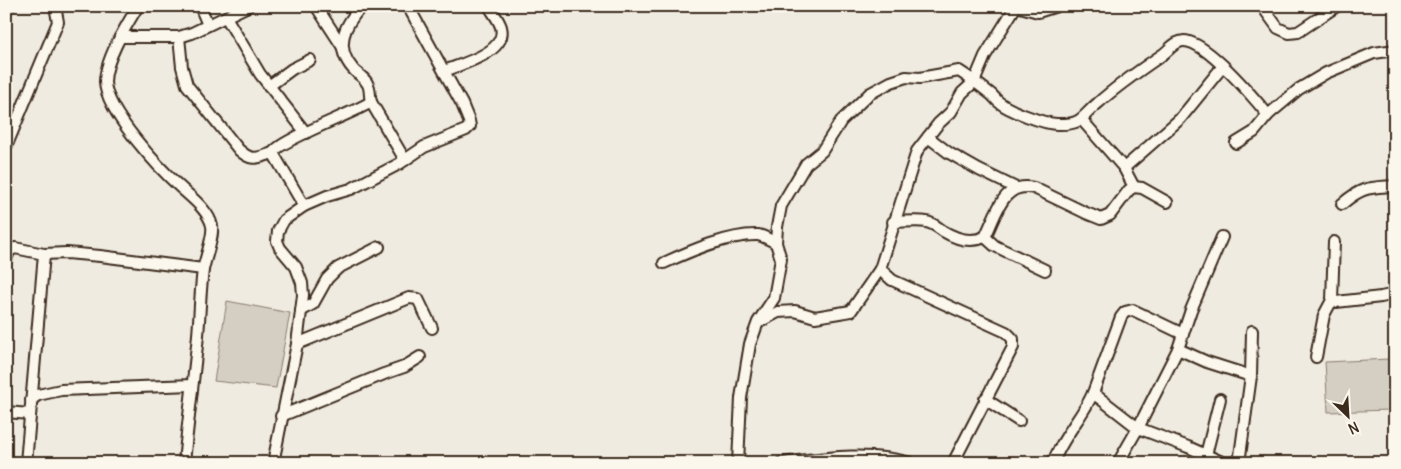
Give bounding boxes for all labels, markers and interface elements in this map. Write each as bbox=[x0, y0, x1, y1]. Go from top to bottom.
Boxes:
north arrow bbox=[1324, 392, 1374, 442]
text: N bbox=[1345, 418, 1362, 438]

